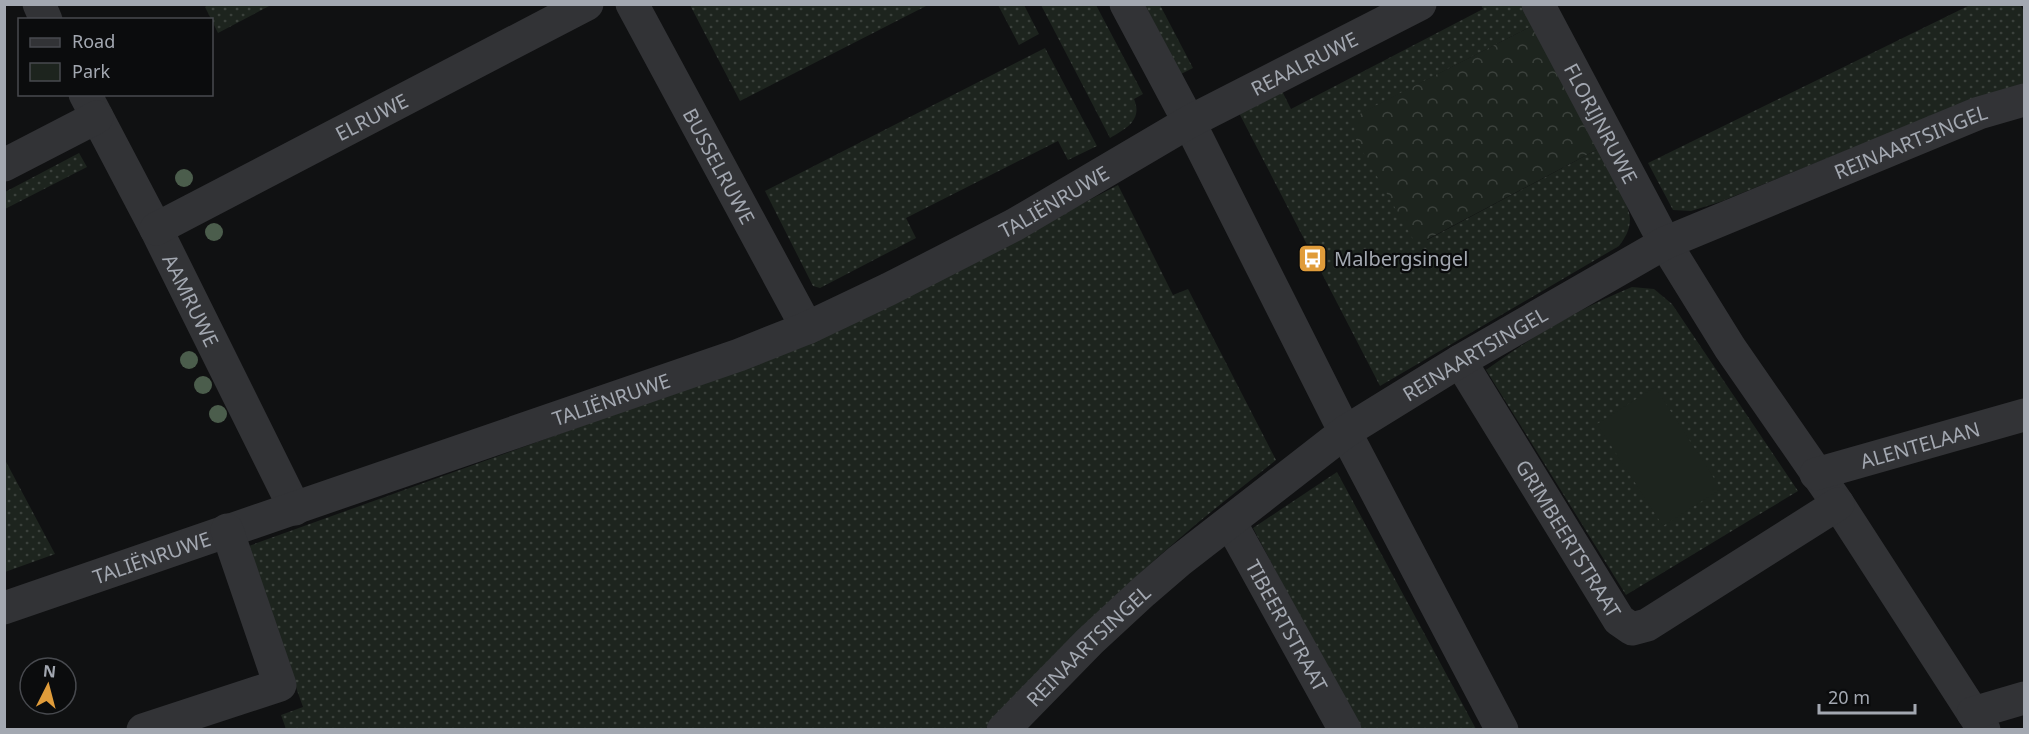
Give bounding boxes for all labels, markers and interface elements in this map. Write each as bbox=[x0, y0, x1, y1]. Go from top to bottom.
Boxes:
legend bbox=[18, 18, 213, 96]
street label: REAALRUWE bbox=[1246, 25, 1362, 102]
text: Road bbox=[72, 29, 115, 53]
street label: FLORIJNRUWE bbox=[1558, 58, 1644, 188]
text: Park bbox=[72, 59, 110, 83]
street label: ELRUWE bbox=[330, 86, 412, 147]
street label: REINAARTSINGEL bbox=[1830, 98, 1990, 185]
street label: BUSSELRUWE bbox=[677, 103, 762, 229]
street label: TALIËNRUWE bbox=[994, 159, 1114, 244]
bus stop icon: Malbergsingel bbox=[1297, 242, 1329, 274]
place label: Malbergsingel bbox=[1334, 245, 1468, 272]
street label: AAMRUWE bbox=[157, 249, 226, 351]
street label: REINAARTSINGEL bbox=[1397, 300, 1552, 407]
street label: TALIËNRUWE bbox=[549, 366, 674, 432]
street label: ALENTELAAN bbox=[1857, 415, 1983, 474]
street label: GRIMBEERTSTRAAT bbox=[1510, 454, 1628, 622]
street label: TALIËNRUWE bbox=[89, 524, 214, 590]
street label: TIBEERTSTRAAT bbox=[1240, 555, 1334, 696]
street label: REINAARTSINGEL bbox=[1020, 578, 1156, 712]
north arrow bbox=[18, 656, 78, 716]
text: N bbox=[42, 659, 57, 683]
scale bar bbox=[1819, 677, 1915, 715]
text: 20 m bbox=[1828, 685, 1870, 709]

